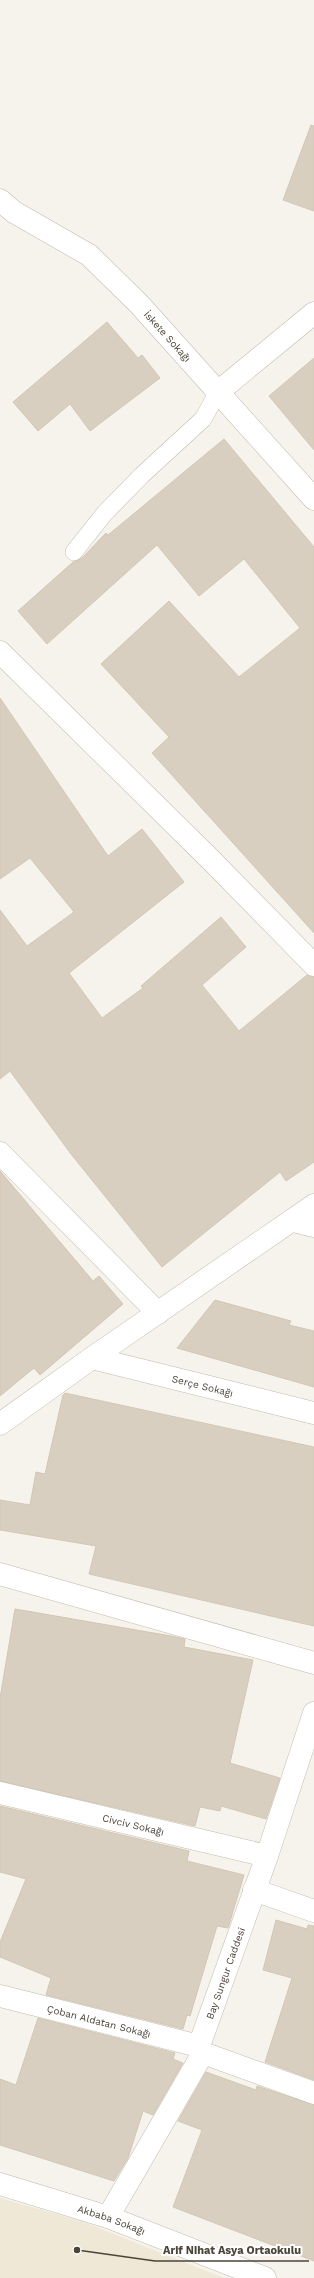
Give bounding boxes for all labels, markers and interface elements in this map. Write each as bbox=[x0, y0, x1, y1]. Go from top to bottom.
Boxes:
street label: İskete Sokağı bbox=[142, 308, 193, 364]
street label: Serçe Sokağı bbox=[171, 1373, 234, 1398]
street label: Civciv Sokağı bbox=[101, 1812, 165, 1837]
street label: Bay Sungur Caddesi bbox=[204, 1926, 247, 2020]
street label: Çoban Aldatan Sokağı bbox=[46, 2003, 152, 2039]
street label: Akbaba Sokağı bbox=[76, 2203, 147, 2236]
callout: Arif Nihat Asya Ortaokulu bbox=[155, 2238, 309, 2261]
text: Arif Nihat Asya Ortaokulu bbox=[163, 2244, 301, 2257]

